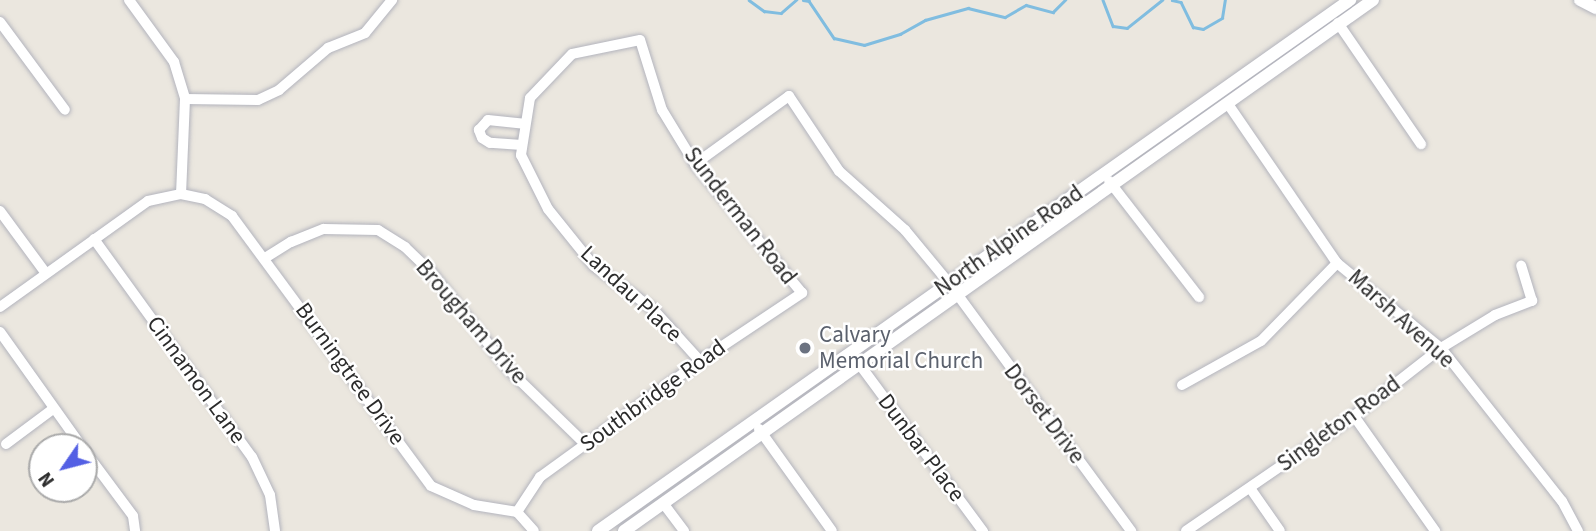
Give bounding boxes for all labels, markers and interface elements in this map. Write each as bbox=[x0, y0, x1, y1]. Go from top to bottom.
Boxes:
street label: Sunderman Road bbox=[678, 142, 802, 290]
street label: North Alpine Road bbox=[929, 180, 1089, 302]
street label: Landau Place bbox=[575, 240, 687, 348]
street label: Brougham Drive bbox=[410, 254, 532, 390]
street label: Marsh Avenue bbox=[1342, 264, 1460, 374]
street label: Burningtree Drive bbox=[289, 297, 411, 451]
street label: Cinnamon Lane bbox=[140, 311, 252, 449]
place label: Calvary Memorial Church bbox=[819, 321, 983, 375]
street label: Southbridge Road bbox=[575, 334, 731, 458]
marker: Calvary Memorial Church bbox=[797, 340, 813, 356]
street label: Dorset Drive bbox=[998, 359, 1090, 469]
street label: Singleton Road bbox=[1272, 370, 1406, 478]
street label: Dunbar Place bbox=[872, 389, 970, 507]
north arrow bbox=[28, 433, 98, 503]
text: N bbox=[32, 466, 62, 492]

